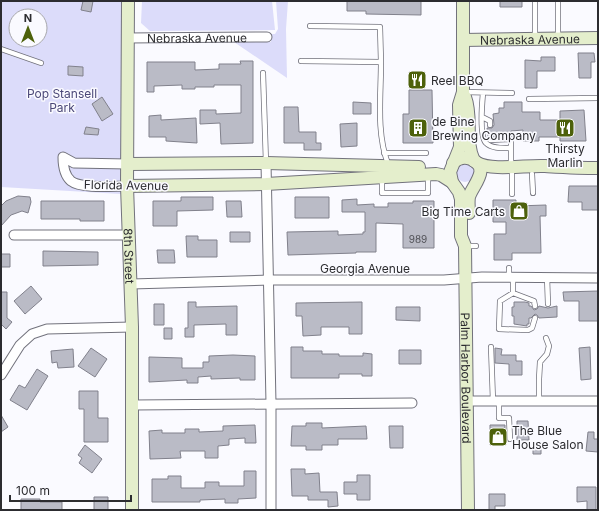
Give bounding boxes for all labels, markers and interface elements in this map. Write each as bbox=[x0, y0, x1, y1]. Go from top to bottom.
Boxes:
north arrow bbox=[8, 8, 48, 48]
text: N bbox=[24, 11, 32, 25]
street label: Nebraska Avenue bbox=[147, 30, 247, 45]
street label: Nebraska Avenue bbox=[480, 31, 580, 47]
restaurant icon: Reel BBQ bbox=[406, 69, 428, 91]
place label: Reel BBQ bbox=[431, 73, 484, 88]
park label: Pop Stansell Park bbox=[27, 86, 97, 115]
place label: de Bine Brewing Company bbox=[432, 114, 536, 143]
building icon: de Bine Brewing Company bbox=[407, 117, 429, 139]
restaurant icon: Thirsty Marlin bbox=[554, 117, 576, 139]
place label: Thirsty Marlin bbox=[545, 141, 585, 170]
street label: Florida Avenue bbox=[84, 177, 168, 193]
shop icon: Big Time Carts bbox=[508, 200, 530, 222]
place label: Big Time Carts bbox=[422, 204, 505, 219]
street label: 8th Street bbox=[121, 228, 138, 284]
house number: 989 bbox=[409, 233, 427, 245]
street label: Georgia Avenue bbox=[320, 261, 410, 276]
street label: Palm Harbor Boulevard bbox=[458, 312, 475, 444]
place label: The Blue House Salon bbox=[512, 423, 584, 452]
shop icon: The Blue House Salon bbox=[487, 426, 509, 448]
scale bar bbox=[10, 477, 131, 503]
text: 100 m bbox=[16, 483, 50, 498]

